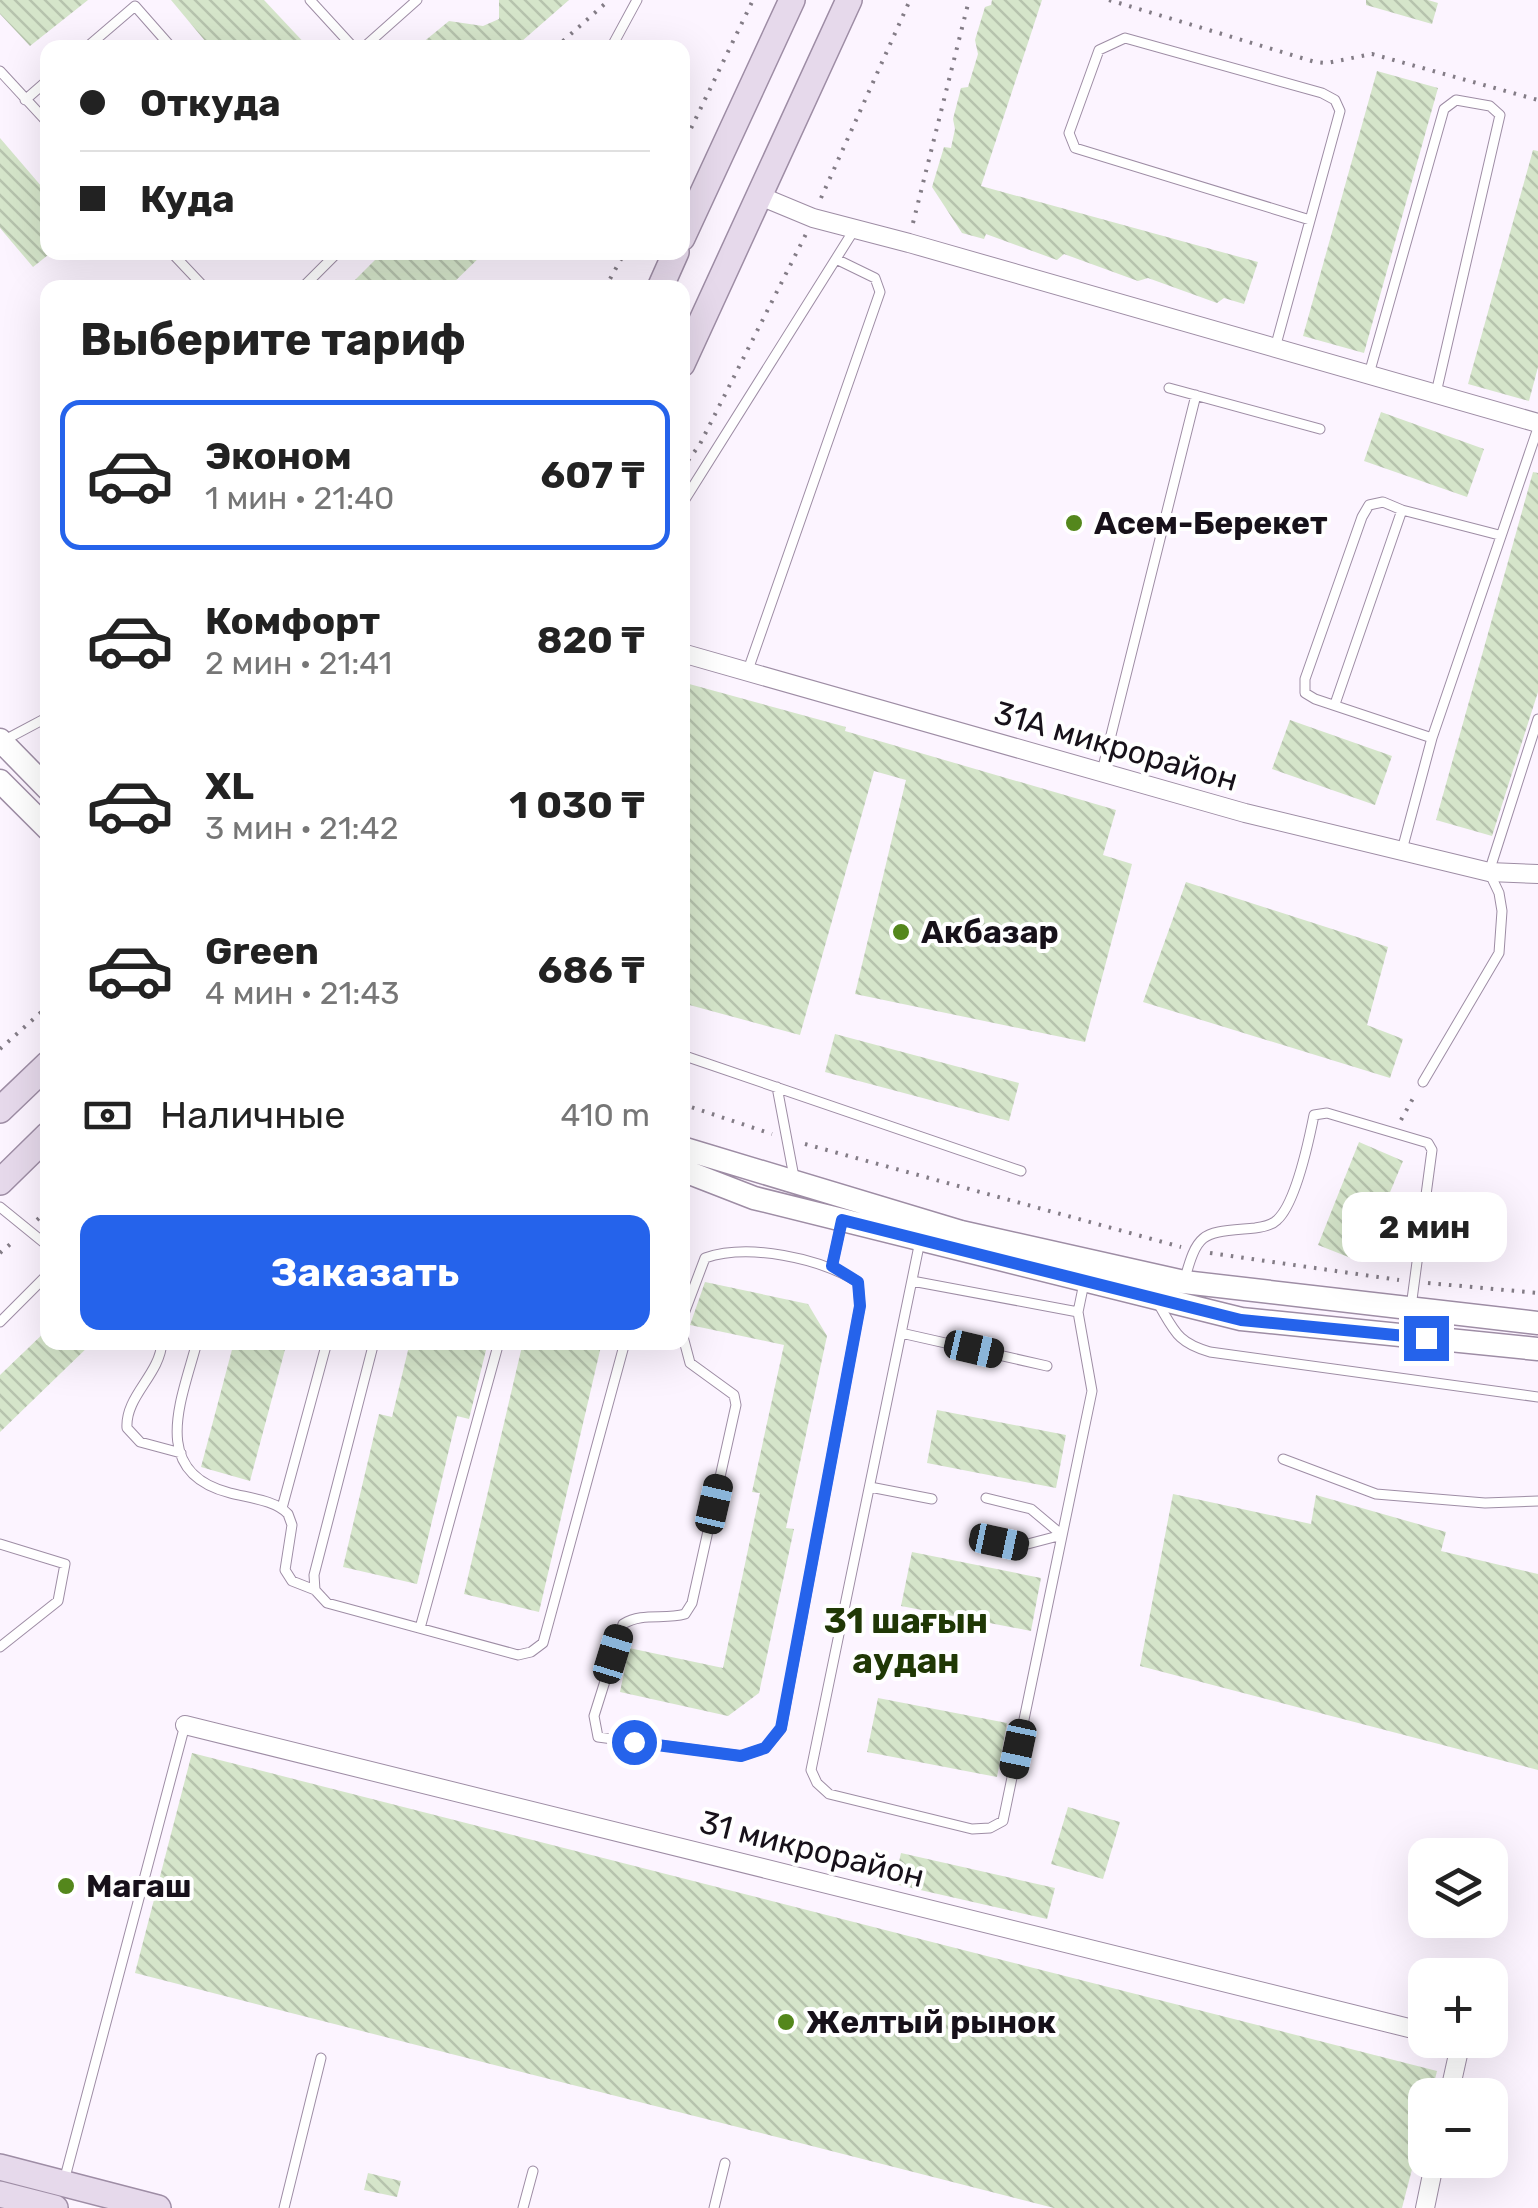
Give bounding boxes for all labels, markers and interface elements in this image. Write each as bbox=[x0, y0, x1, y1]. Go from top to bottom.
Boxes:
text: Откуда bbox=[140, 80, 281, 126]
text: Куда bbox=[140, 176, 235, 222]
text: Выберите тариф bbox=[80, 313, 466, 366]
icon: car bbox=[85, 430, 175, 520]
text: Эконом bbox=[205, 433, 352, 479]
text: 607 ₸ bbox=[541, 452, 645, 498]
text: 1 мин · 21:40 bbox=[205, 479, 394, 517]
place label: Асем-Берекет bbox=[1094, 504, 1328, 542]
marker: Асем-Берекет bbox=[1063, 512, 1085, 534]
icon: car bbox=[85, 595, 175, 685]
text: Комфорт bbox=[205, 598, 380, 644]
text: 820 ₸ bbox=[537, 617, 645, 663]
text: 2 мин · 21:41 bbox=[205, 644, 392, 682]
street label: 31А микрорайон bbox=[990, 693, 1242, 799]
icon: car bbox=[85, 760, 175, 850]
text: XL bbox=[205, 763, 254, 809]
text: 1 030 ₸ bbox=[509, 782, 645, 828]
text: 3 мин · 21:42 bbox=[205, 809, 398, 847]
place label: Акбазар bbox=[921, 913, 1059, 951]
marker: Акбазар bbox=[890, 921, 912, 943]
icon: car bbox=[85, 925, 175, 1015]
text: Green bbox=[205, 928, 319, 974]
text: 686 ₸ bbox=[538, 947, 645, 993]
text: 4 мин · 21:43 bbox=[205, 974, 400, 1012]
icon: cash bbox=[80, 1088, 135, 1143]
text: Наличные bbox=[160, 1092, 346, 1138]
text: 410 m bbox=[560, 1096, 650, 1134]
callout: 2 мин bbox=[1344, 1193, 1508, 1263]
text: 2 мин bbox=[1379, 1208, 1470, 1246]
button: Заказать bbox=[80, 1215, 650, 1330]
route end bbox=[1404, 1316, 1449, 1361]
car bbox=[941, 1328, 1007, 1370]
car bbox=[693, 1471, 735, 1537]
car bbox=[967, 1521, 1031, 1563]
district label: 31 шағын аудан bbox=[824, 1600, 988, 1682]
car bbox=[590, 1621, 636, 1687]
car bbox=[997, 1717, 1039, 1781]
route start bbox=[612, 1720, 657, 1765]
street label: 31 микрорайон bbox=[696, 1803, 928, 1895]
map controls bbox=[1408, 1838, 1508, 2178]
button: layers bbox=[1408, 1838, 1508, 1938]
place label: Магаш bbox=[86, 1867, 192, 1905]
marker: Магаш bbox=[55, 1875, 77, 1897]
button: + bbox=[1408, 1958, 1508, 2058]
place label: Желтый рынок bbox=[806, 2003, 1056, 2041]
marker: Желтый рынок bbox=[775, 2011, 797, 2033]
button: − bbox=[1408, 2078, 1508, 2178]

